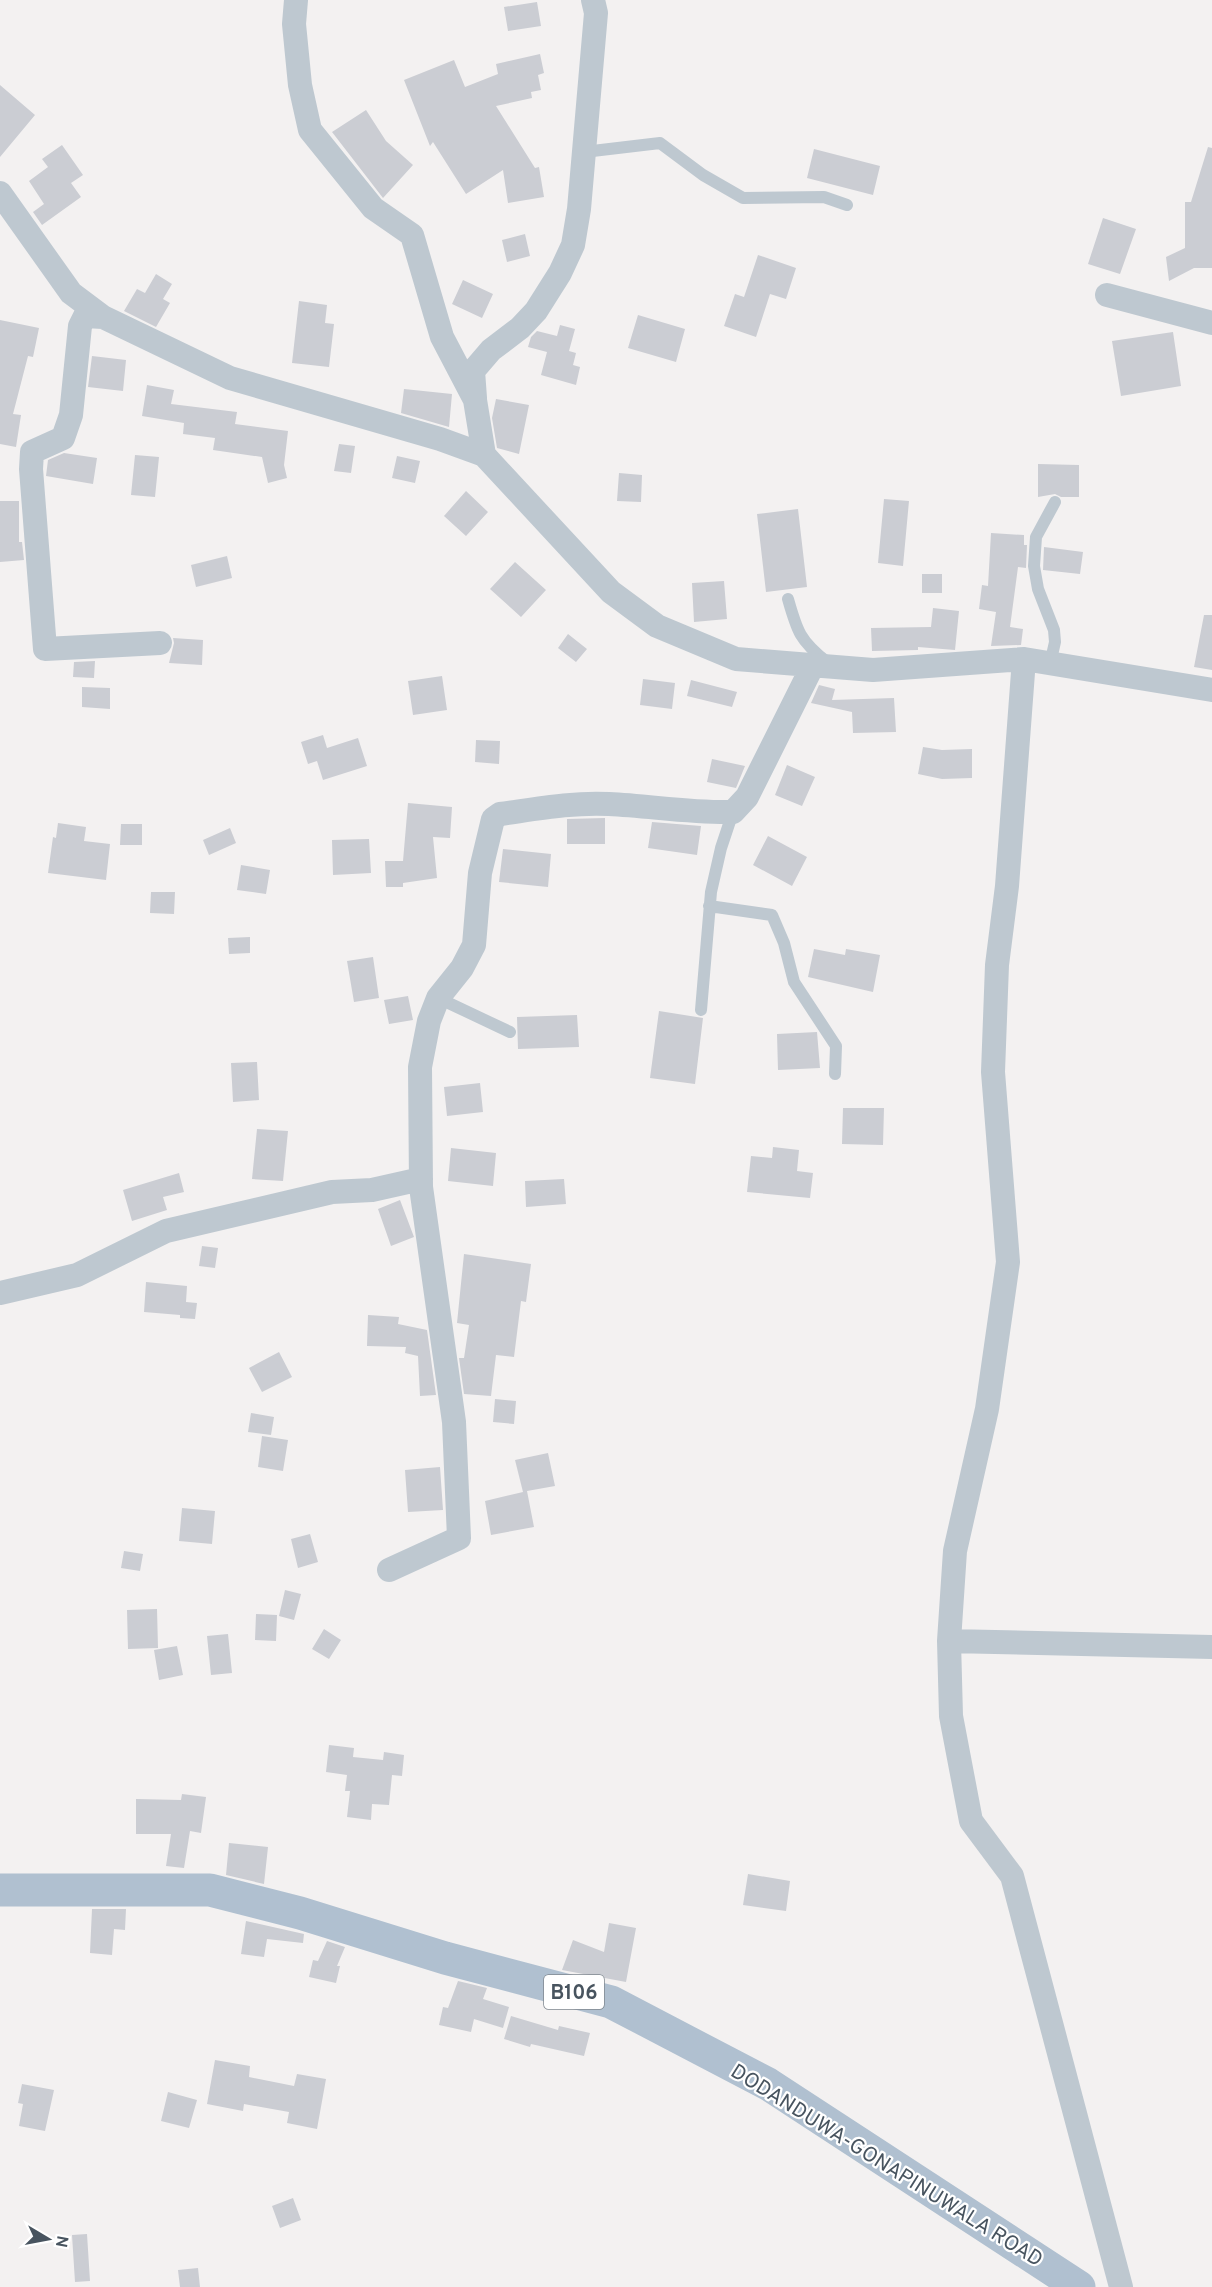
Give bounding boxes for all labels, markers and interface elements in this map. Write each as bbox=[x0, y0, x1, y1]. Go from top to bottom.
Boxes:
road number: B106 bbox=[544, 1975, 604, 2009]
street label: DODANDUWA-GONAPINUWALA ROAD bbox=[725, 2059, 1047, 2274]
north arrow bbox=[18, 2209, 78, 2269]
text: N bbox=[50, 2234, 72, 2249]

